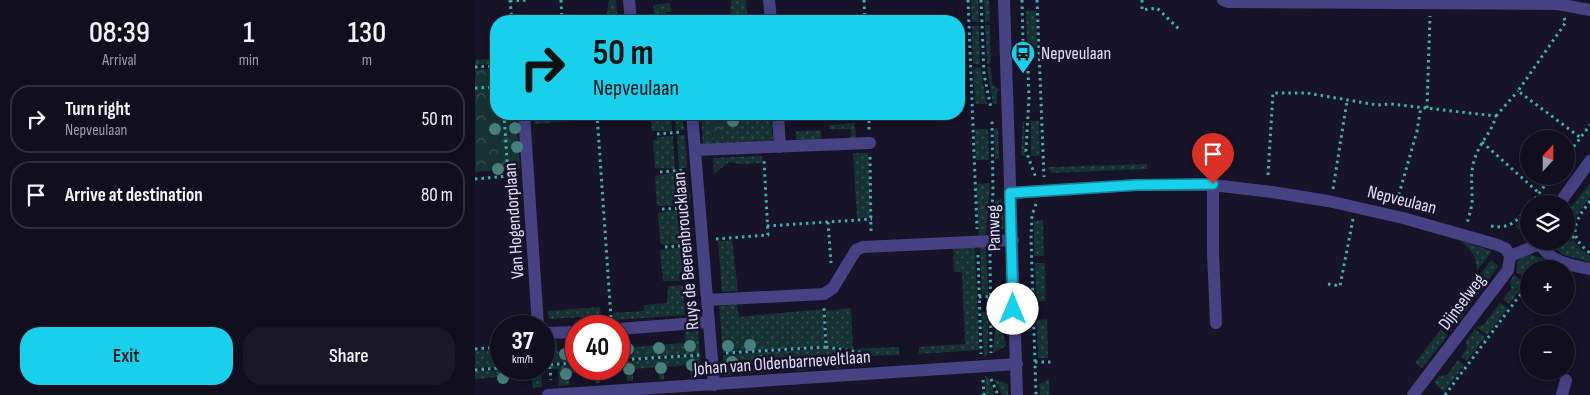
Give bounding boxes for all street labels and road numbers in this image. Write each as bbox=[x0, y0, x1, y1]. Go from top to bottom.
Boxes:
street label: Van Hogendorplaan bbox=[499, 162, 529, 280]
street label: Ruys de Beerenbroucklaan bbox=[669, 171, 703, 331]
street label: Nepveulaan bbox=[1365, 181, 1439, 219]
street label: Panweg bbox=[983, 204, 1005, 252]
street label: Dijnselweg bbox=[1434, 270, 1490, 334]
street label: Johan van Oldenbarneveltlaan bbox=[692, 346, 871, 380]

